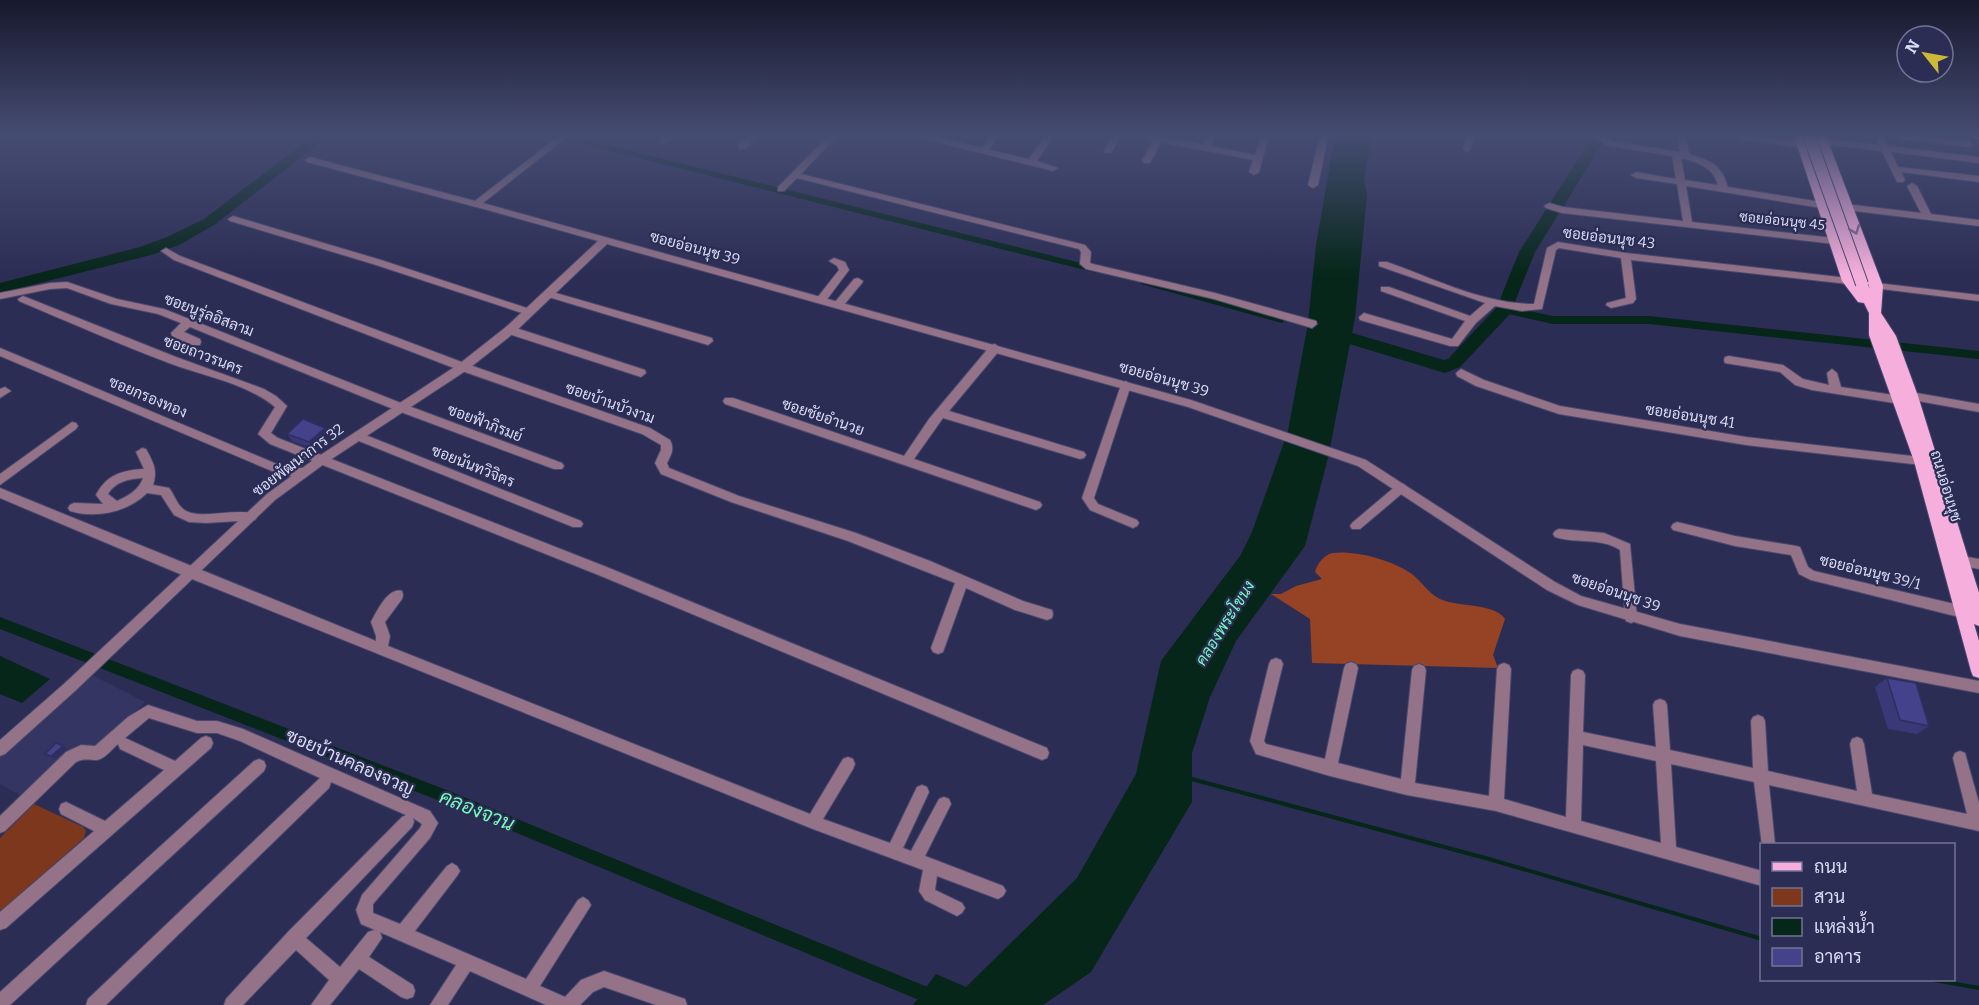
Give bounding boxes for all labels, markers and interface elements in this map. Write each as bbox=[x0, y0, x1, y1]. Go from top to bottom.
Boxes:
north arrow bbox=[1895, 24, 1955, 84]
text: N bbox=[1901, 36, 1924, 57]
street label: ซอยอ่อนนุช 45 bbox=[1738, 208, 1826, 235]
street label: ซอยอ่อนนุช 43 bbox=[1562, 222, 1656, 255]
one-way arrow bbox=[1847, 224, 1860, 235]
street label: ซอยอ่อนนุช 39 bbox=[647, 226, 742, 271]
street label: ซอยนูรุ่ลอิสลาม bbox=[161, 289, 257, 342]
street label: ซอยถาวรนคร bbox=[161, 332, 245, 378]
street label: ซอยอ่อนนุช 39 bbox=[1116, 357, 1211, 402]
street label: ซอยกรองทอง bbox=[106, 372, 190, 422]
street label: ซอยบ้านบัวงาม bbox=[563, 378, 657, 427]
street label: ซอยชัยอำนวย bbox=[779, 394, 867, 440]
street label: ซอยอ่อนนุช 41 bbox=[1644, 399, 1736, 434]
street label: ซอยฟ้าภิรมย์ bbox=[445, 400, 525, 446]
street label: ซอยพัฒนาการ 32 bbox=[249, 420, 347, 500]
street label: ซอยนันทวิจิตร bbox=[429, 441, 517, 491]
street label: ถนนอ่อนนุช bbox=[1925, 448, 1966, 524]
street label: ซอยอ่อนนุช 39/1 bbox=[1817, 550, 1923, 595]
street label: ซอยอ่อนนุช 39 bbox=[1569, 567, 1663, 618]
water label: คลองพระโขนง bbox=[1190, 576, 1259, 669]
street label: ซอยบ้านคลองจวญ bbox=[283, 723, 418, 800]
water label: คลองจวน bbox=[436, 784, 518, 836]
legend bbox=[1760, 843, 1955, 981]
text: ถนน bbox=[1814, 856, 1847, 878]
text: สวน bbox=[1814, 886, 1845, 908]
text: แหล่งน้ำ bbox=[1814, 911, 1875, 938]
text: อาคาร bbox=[1814, 946, 1862, 968]

